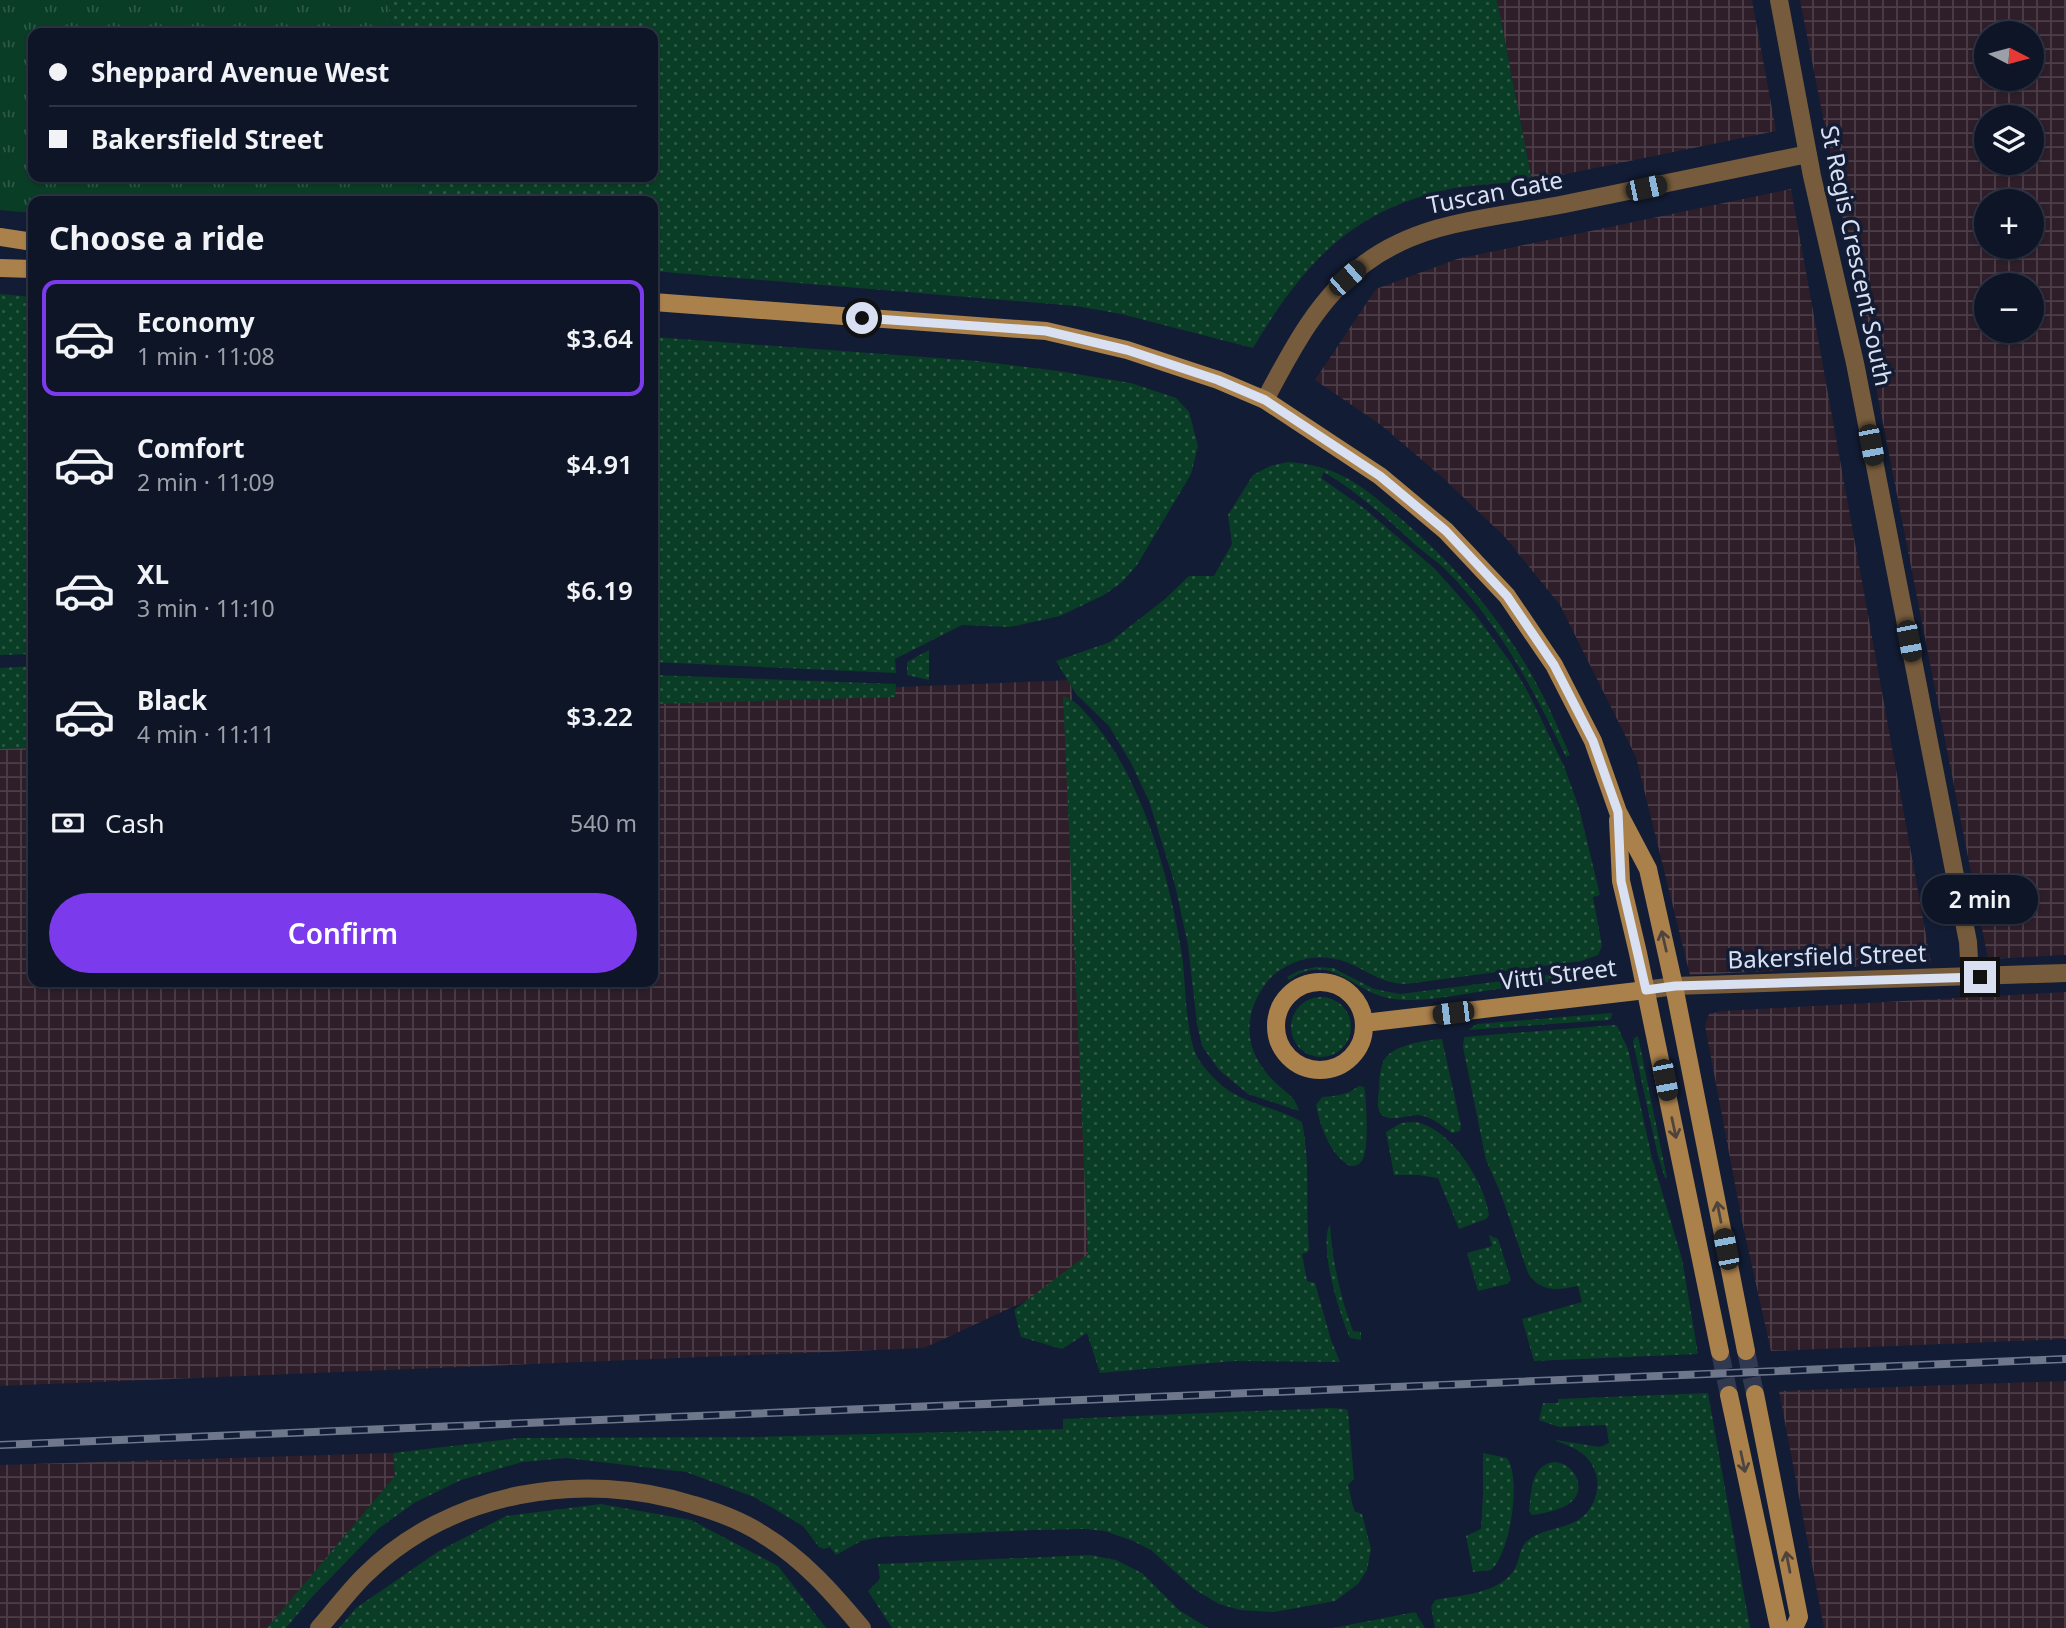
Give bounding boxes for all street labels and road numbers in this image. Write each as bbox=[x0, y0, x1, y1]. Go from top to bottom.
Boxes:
street label: St Regis Crescent South bbox=[1814, 122, 1901, 389]
street label: Tuscan Gate bbox=[1424, 162, 1565, 221]
street label: Bakersfield Street bbox=[1727, 936, 1927, 975]
street label: Vitti Street bbox=[1498, 950, 1618, 997]

